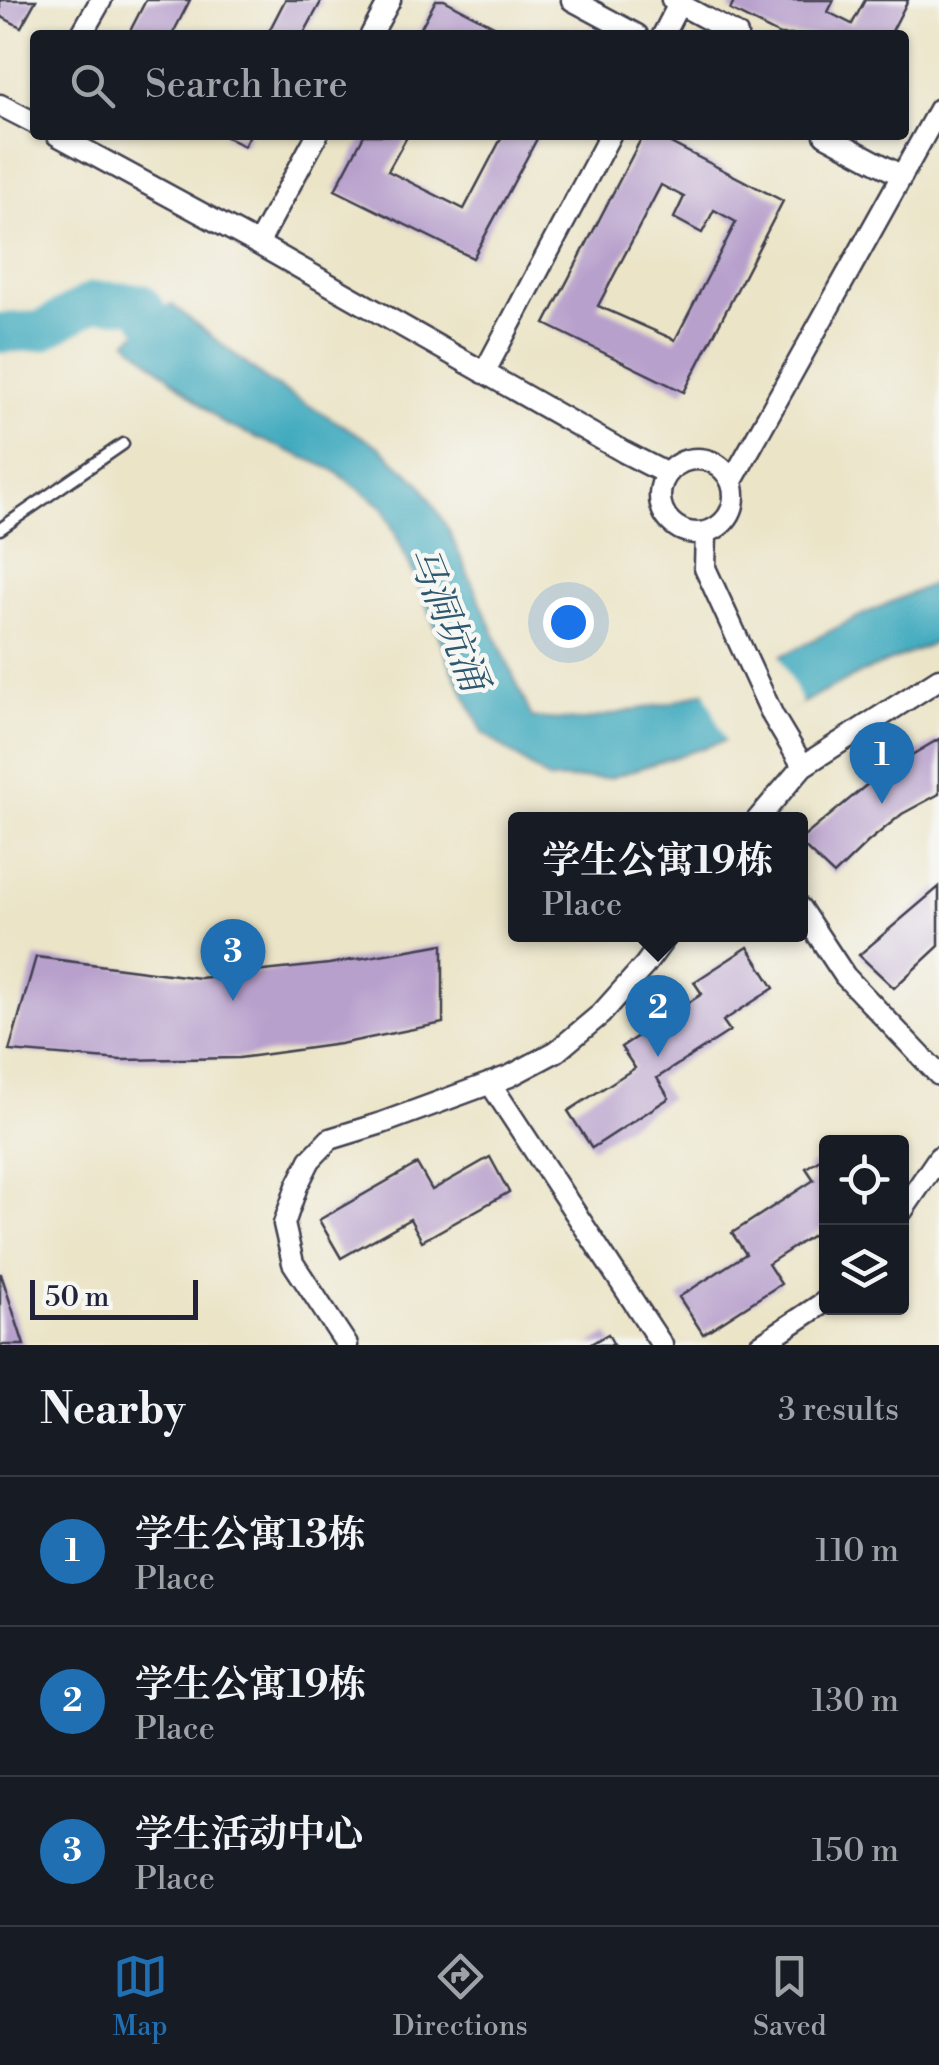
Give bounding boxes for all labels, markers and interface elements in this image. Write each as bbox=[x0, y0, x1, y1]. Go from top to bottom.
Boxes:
search box bbox=[30, 30, 909, 140]
icon: search bbox=[65, 58, 120, 113]
text: Search here bbox=[145, 62, 348, 109]
water label: 马洞坑涌 bbox=[396, 539, 498, 702]
your location bbox=[543, 597, 594, 648]
pin: 1 bbox=[850, 722, 914, 804]
popup bbox=[508, 812, 808, 942]
text: 学生公寓19栋 bbox=[542, 838, 774, 885]
text: Place bbox=[542, 885, 622, 925]
pin: 3 bbox=[200, 918, 266, 1001]
pin: 2 bbox=[626, 974, 690, 1057]
map controls bbox=[819, 1135, 909, 1315]
button: locate bbox=[819, 1135, 909, 1225]
button: layers bbox=[819, 1225, 909, 1315]
scale bar bbox=[30, 1275, 198, 1320]
text: 50 m bbox=[45, 1280, 109, 1315]
text: Nearby bbox=[40, 1384, 185, 1437]
text: 3 results bbox=[778, 1390, 899, 1430]
text: 学生公寓13栋 bbox=[135, 1512, 366, 1559]
text: 1 bbox=[65, 1531, 80, 1571]
text: 110 m bbox=[816, 1531, 899, 1571]
text: Place bbox=[135, 1559, 215, 1599]
text: 学生公寓19栋 bbox=[135, 1662, 367, 1709]
text: 2 bbox=[62, 1681, 83, 1721]
text: 130 m bbox=[812, 1681, 899, 1721]
text: Place bbox=[135, 1709, 215, 1749]
text: 学生活动中心 bbox=[135, 1812, 363, 1859]
text: 3 bbox=[63, 1831, 82, 1871]
text: 150 m bbox=[812, 1831, 899, 1871]
text: Place bbox=[135, 1859, 215, 1899]
tab: Map bbox=[113, 1949, 168, 2044]
tab: Directions bbox=[393, 1949, 528, 2044]
tab: Saved bbox=[753, 1949, 826, 2044]

